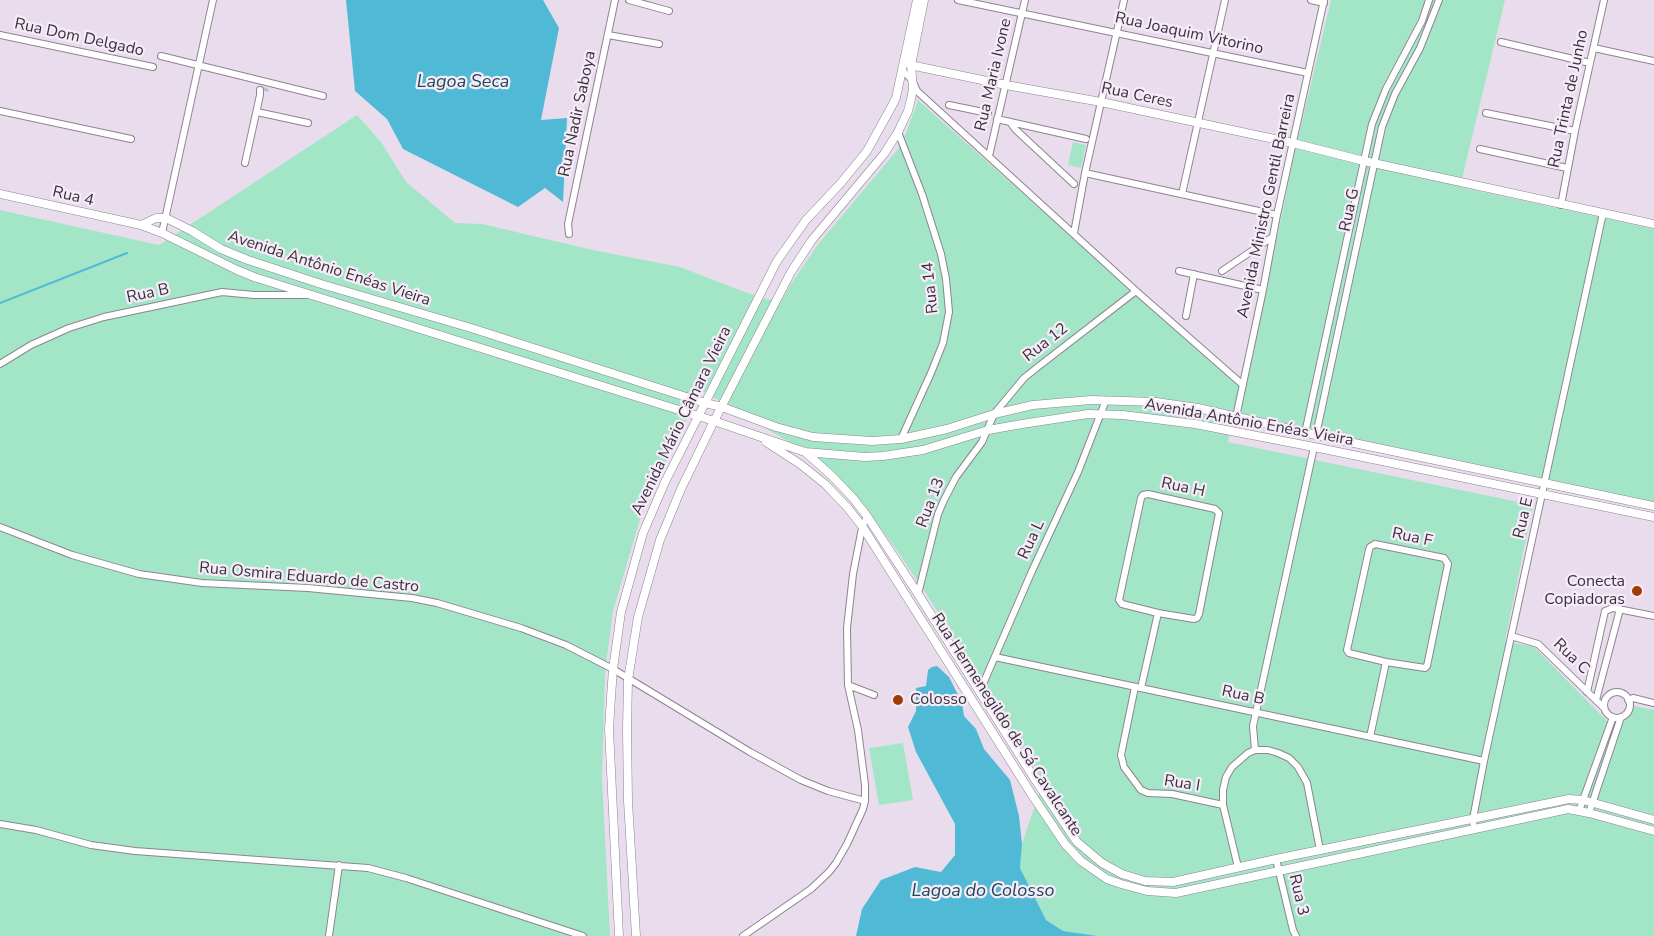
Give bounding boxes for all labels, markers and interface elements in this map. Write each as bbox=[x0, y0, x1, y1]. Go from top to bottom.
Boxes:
street label: Rua Joaquim Vitorino bbox=[1113, 9, 1265, 59]
street label: Rua Dom Delgado bbox=[12, 15, 146, 61]
street label: Rua Maria Ivone bbox=[972, 17, 1016, 133]
street label: Rua Trinta de Junho bbox=[1545, 28, 1593, 170]
street label: Rua Nadir Saboya bbox=[555, 49, 601, 179]
water label: Lagoa Seca bbox=[417, 72, 509, 94]
street label: Rua Ceres bbox=[1099, 79, 1175, 113]
street label: Avenida Ministro Gentil Barreira bbox=[1234, 92, 1300, 320]
street label: Rua 4 bbox=[50, 183, 96, 211]
street label: Rua G bbox=[1336, 187, 1364, 233]
street label: Avenida Antônio Enéas Vieira bbox=[225, 227, 433, 311]
street label: Rua 14 bbox=[919, 261, 943, 315]
street label: Rua B bbox=[125, 280, 171, 308]
street label: Rua 12 bbox=[1020, 320, 1072, 366]
street label: Avenida Mário Câmara Vieira bbox=[628, 323, 736, 519]
street label: Avenida Antônio Enéas Vieira bbox=[1143, 395, 1355, 451]
street label: Rua H bbox=[1159, 474, 1207, 502]
street label: Rua 13 bbox=[913, 476, 949, 530]
street label: Rua E bbox=[1510, 496, 1538, 540]
street label: Rua L bbox=[1015, 517, 1049, 563]
street label: Rua F bbox=[1390, 524, 1434, 552]
street label: Rua Osmira Eduardo de Castro bbox=[198, 559, 420, 597]
place label: Conecta Copiadoras bbox=[1544, 572, 1625, 610]
marker: Conecta Copiadoras bbox=[1630, 584, 1644, 598]
street label: Rua Hermenegildo de Sá Cavalcante bbox=[927, 610, 1085, 840]
street label: Rua C bbox=[1549, 635, 1593, 679]
street label: Rua B bbox=[1220, 682, 1266, 710]
place label: Colosso bbox=[910, 690, 967, 710]
marker: Colosso bbox=[891, 693, 905, 707]
street label: Rua I bbox=[1163, 772, 1201, 796]
street label: Rua 3 bbox=[1284, 872, 1312, 918]
water label: Lagoa do Colosso bbox=[911, 881, 1055, 903]

